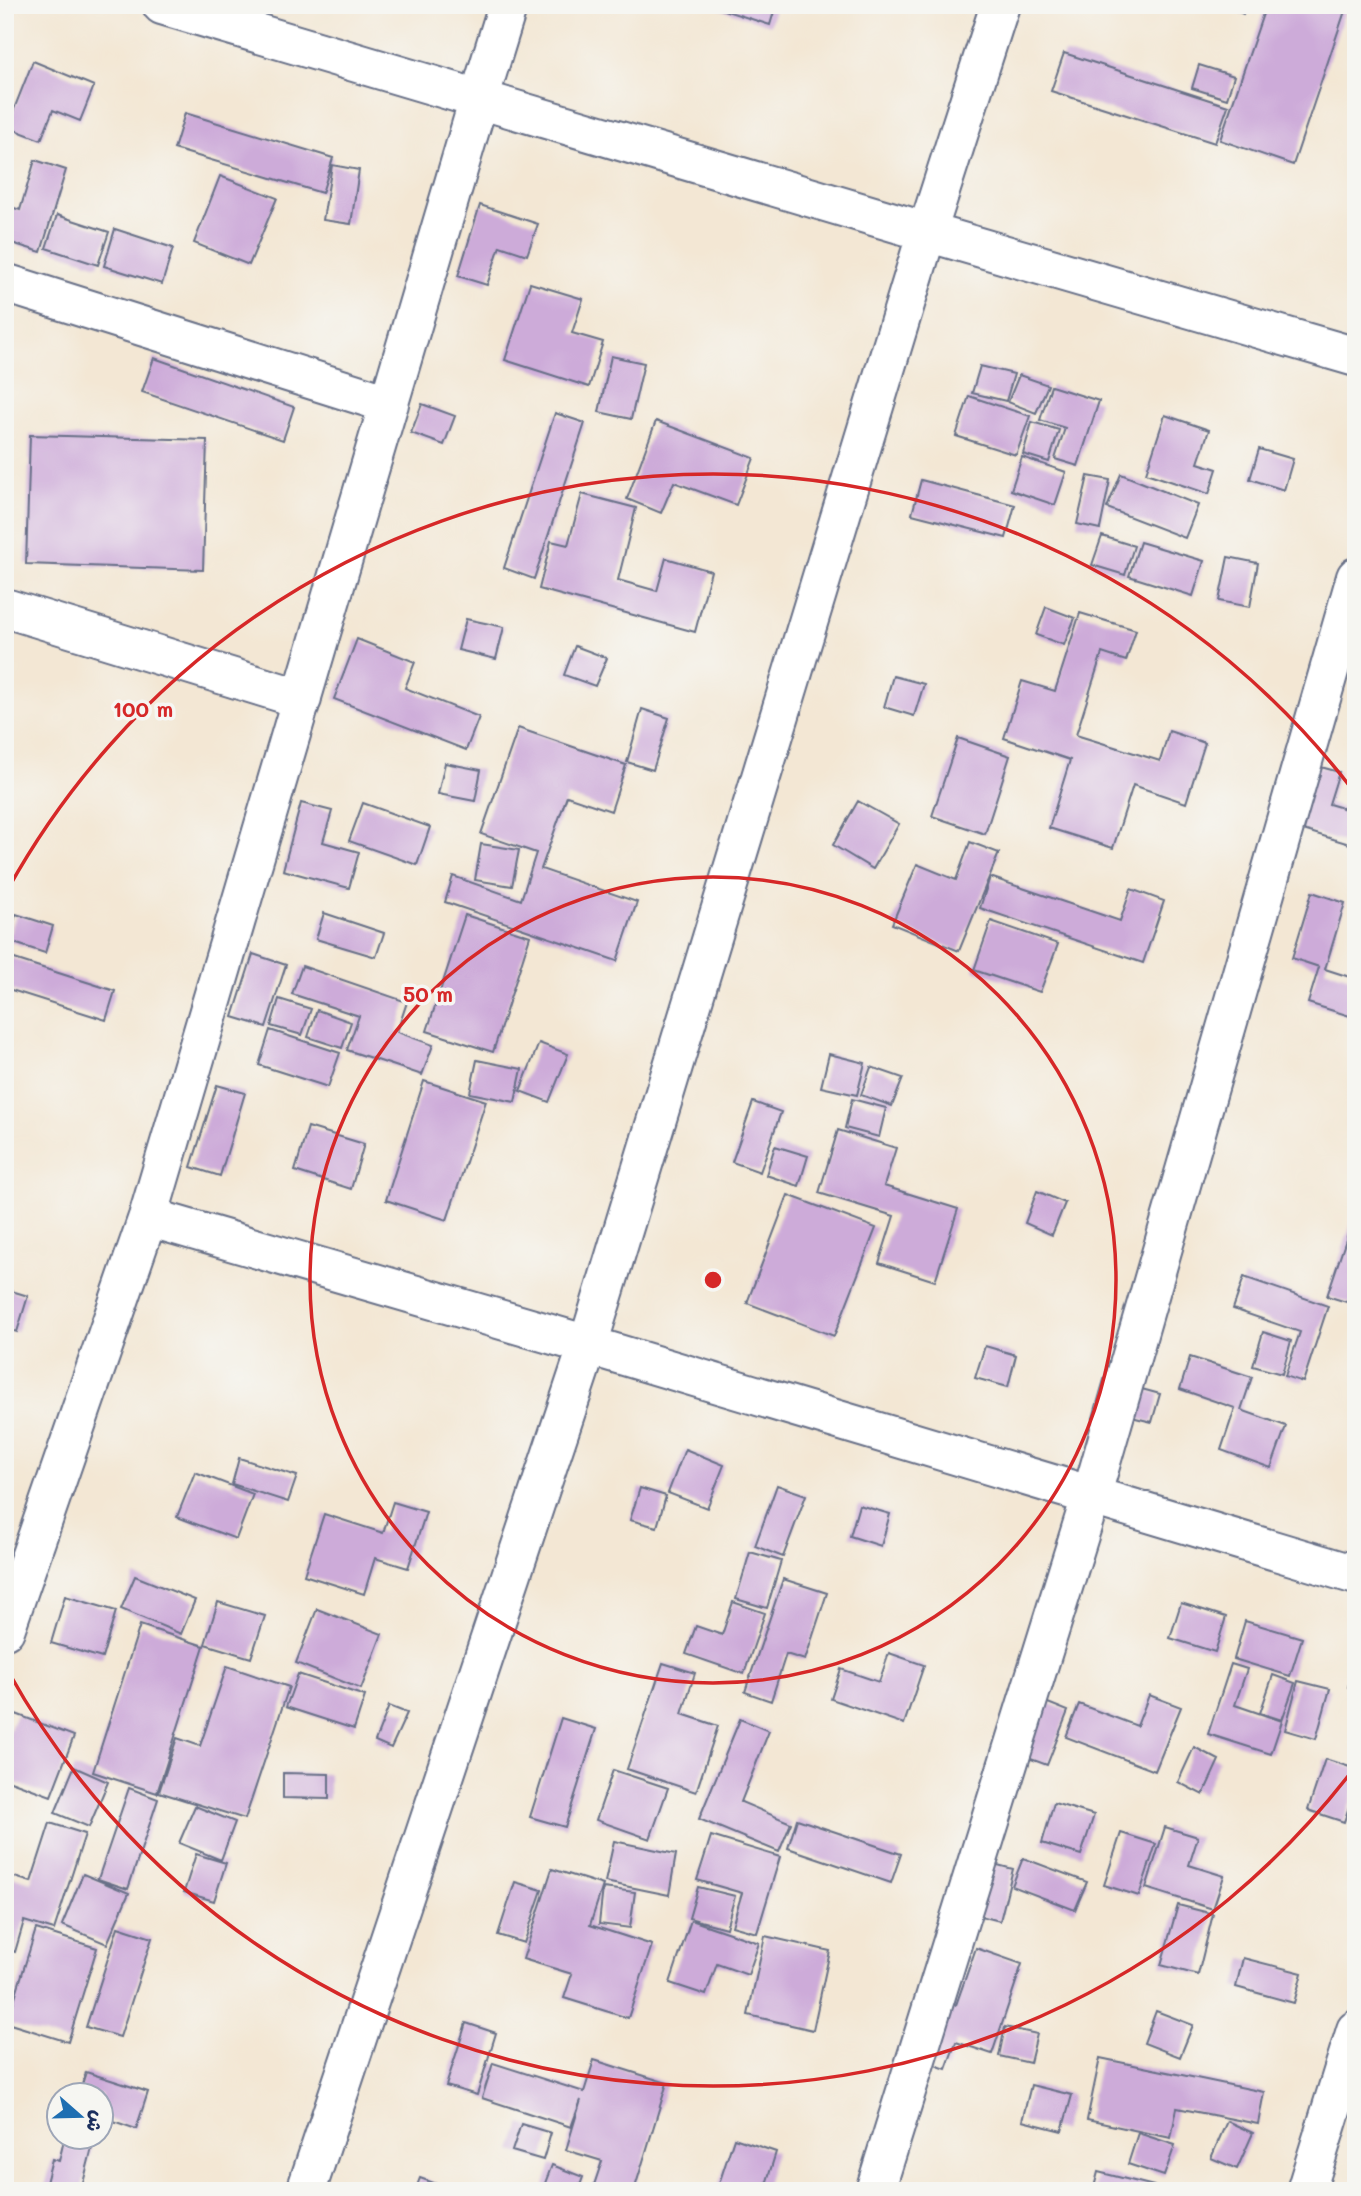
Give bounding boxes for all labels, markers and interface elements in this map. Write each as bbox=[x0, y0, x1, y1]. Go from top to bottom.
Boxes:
text: 100 m bbox=[113, 695, 173, 722]
text: 50 m bbox=[403, 980, 453, 1007]
centre of rings bbox=[701, 1268, 725, 1292]
north arrow bbox=[46, 2080, 116, 2150]
text: ش bbox=[81, 2108, 112, 2136]

